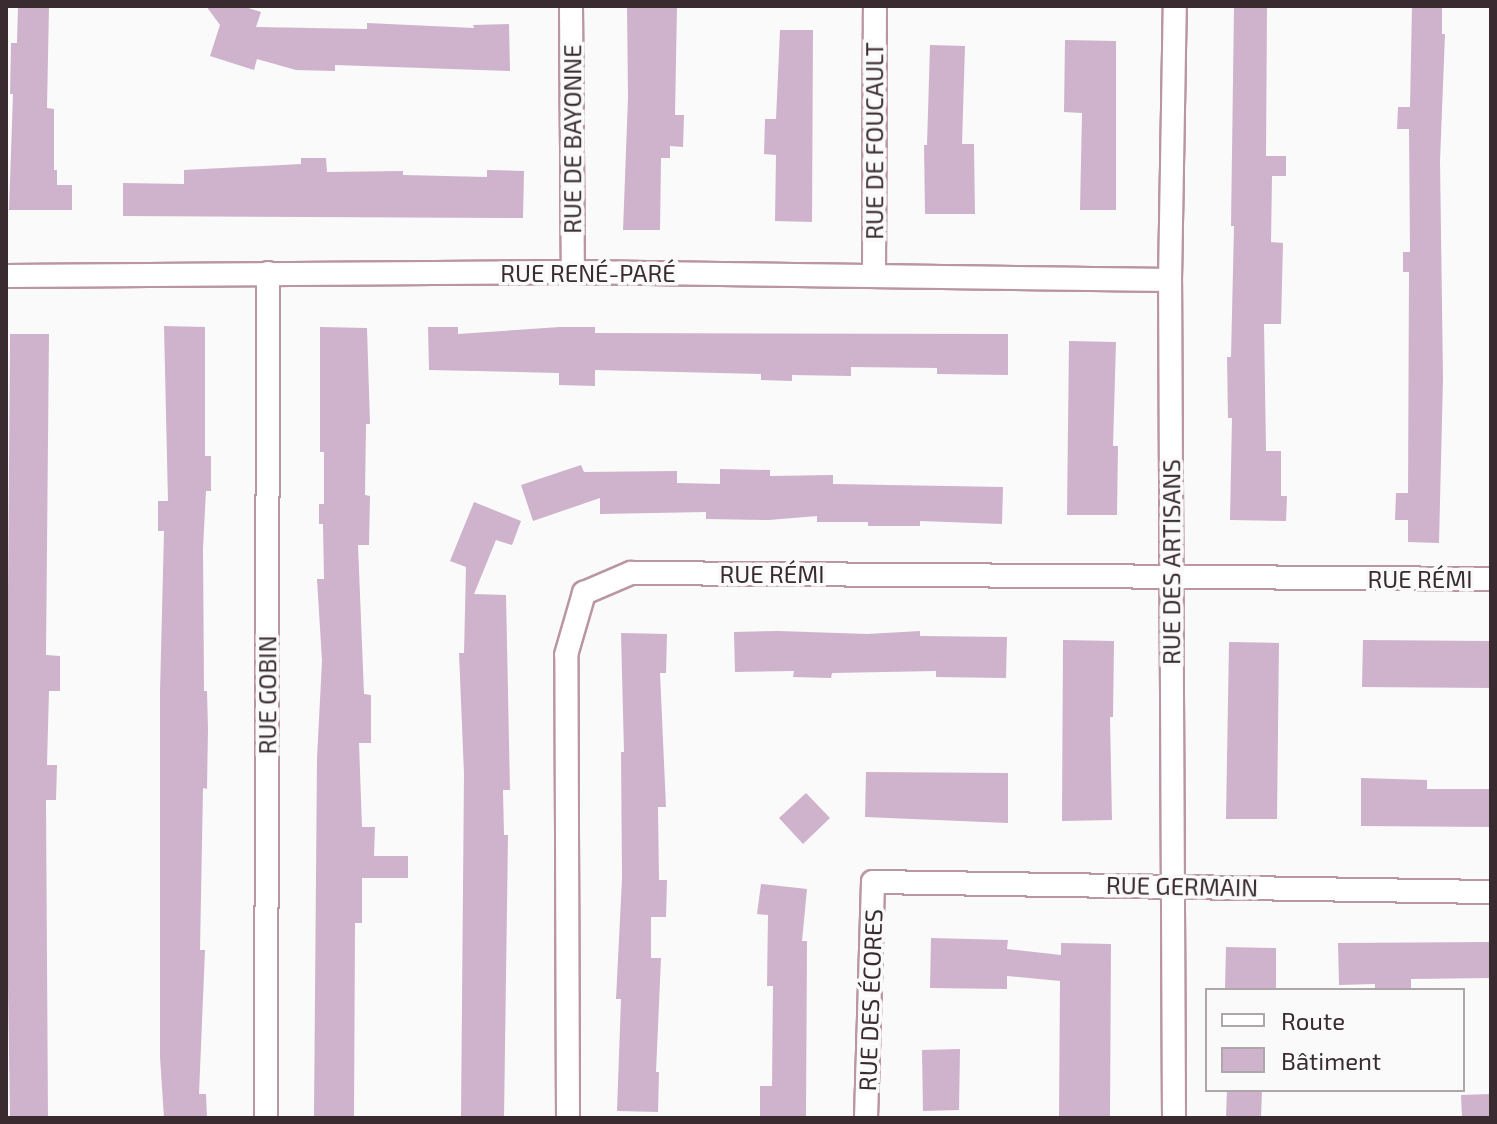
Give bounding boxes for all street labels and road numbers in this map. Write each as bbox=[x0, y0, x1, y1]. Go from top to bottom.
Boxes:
street label: RUE DE FOUCAULT bbox=[860, 42, 888, 240]
street label: RUE DE BAYONNE bbox=[558, 44, 586, 234]
street label: RUE RENÉ-PARÉ bbox=[500, 259, 676, 287]
street label: RUE DES ARTISANS bbox=[1157, 459, 1185, 665]
street label: RUE RÉMI bbox=[719, 560, 825, 588]
street label: RUE RÉMI bbox=[1367, 565, 1473, 593]
street label: RUE GOBIN bbox=[253, 636, 281, 754]
street label: RUE GERMAIN bbox=[1106, 870, 1258, 902]
street label: RUE DES ÉCORES bbox=[852, 908, 888, 1092]

